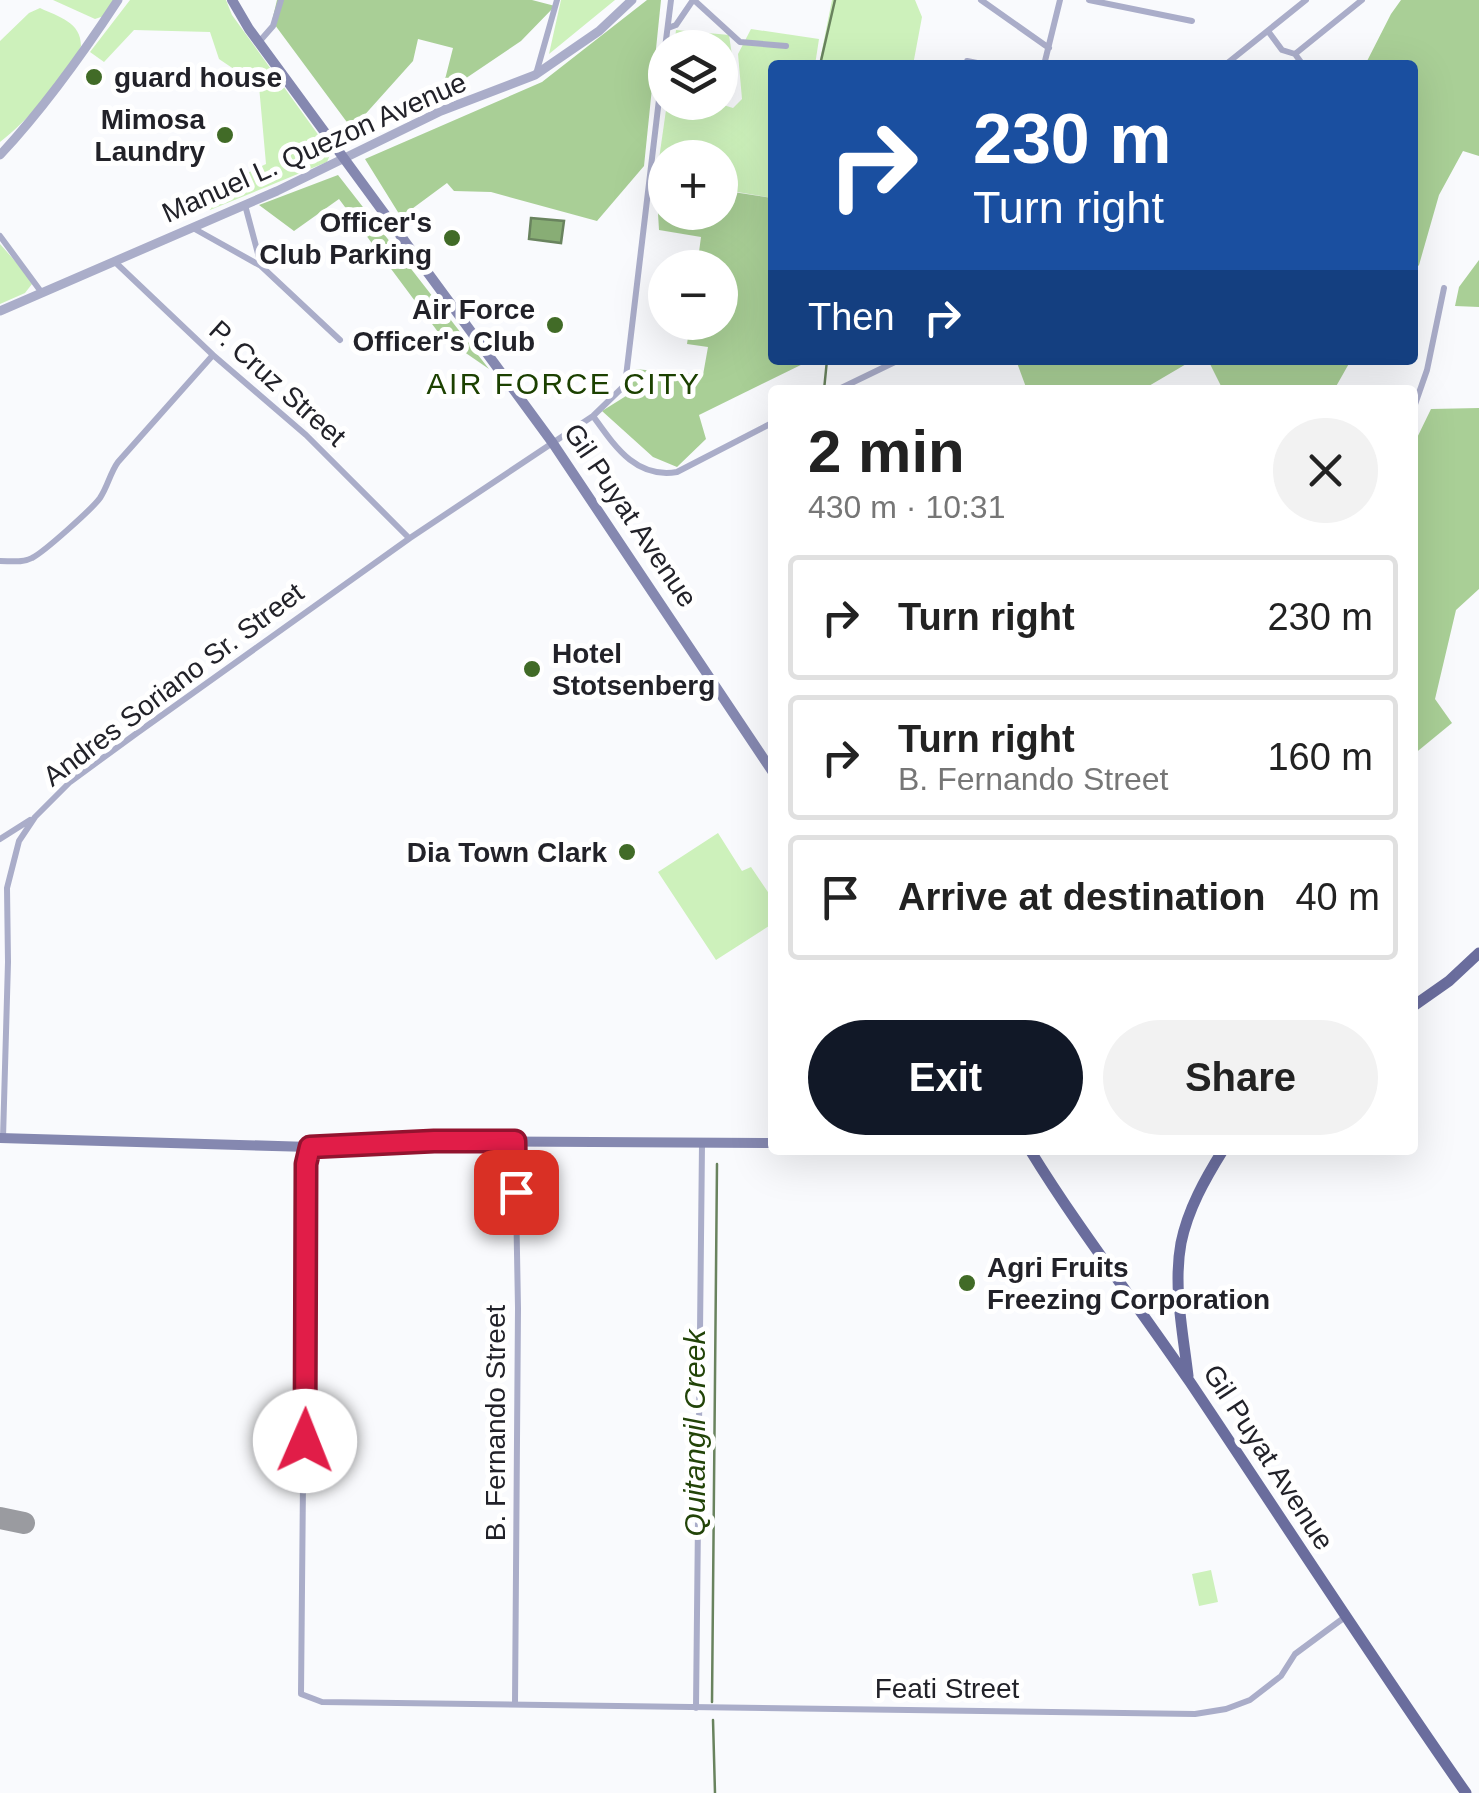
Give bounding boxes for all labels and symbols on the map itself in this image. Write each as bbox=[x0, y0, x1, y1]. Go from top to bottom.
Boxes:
place label: guard house bbox=[114, 62, 282, 93]
marker: guard house bbox=[83, 66, 105, 88]
street label: Manuel L. Quezon Avenue bbox=[157, 66, 471, 229]
place label: Mimosa Laundry bbox=[95, 104, 205, 167]
marker: Mimosa Laundry bbox=[214, 124, 236, 146]
place label: Officer's Club Parking bbox=[259, 207, 432, 270]
marker: Officer's Club Parking bbox=[441, 227, 463, 249]
place label: Air Force Officer's Club bbox=[353, 294, 535, 357]
street label: P. Cruz Street bbox=[203, 314, 352, 453]
marker: Air Force Officer's Club bbox=[544, 314, 566, 336]
district label: AIR FORCE CITY bbox=[426, 367, 702, 400]
street label: Gil Puyat Avenue bbox=[558, 418, 703, 613]
street label: Andres Soriano Sr. Street bbox=[37, 576, 310, 792]
place label: Hotel Stotsenberg bbox=[552, 638, 715, 701]
marker: Hotel Stotsenberg bbox=[521, 658, 543, 680]
place label: Dia Town Clark bbox=[407, 837, 607, 868]
marker: Dia Town Clark bbox=[616, 841, 638, 863]
pin bbox=[474, 1150, 559, 1235]
place label: Agri Fruits Freezing Corporation bbox=[987, 1252, 1270, 1315]
marker: Agri Fruits Freezing Corporation bbox=[956, 1272, 978, 1294]
street label: B. Fernando Street bbox=[480, 1304, 511, 1541]
water label: Quitangil Creek bbox=[678, 1328, 711, 1536]
street label: Gil Puyat Avenue bbox=[1197, 1359, 1340, 1556]
position arrow bbox=[253, 1389, 357, 1493]
street label: Feati Street bbox=[875, 1673, 1020, 1704]

